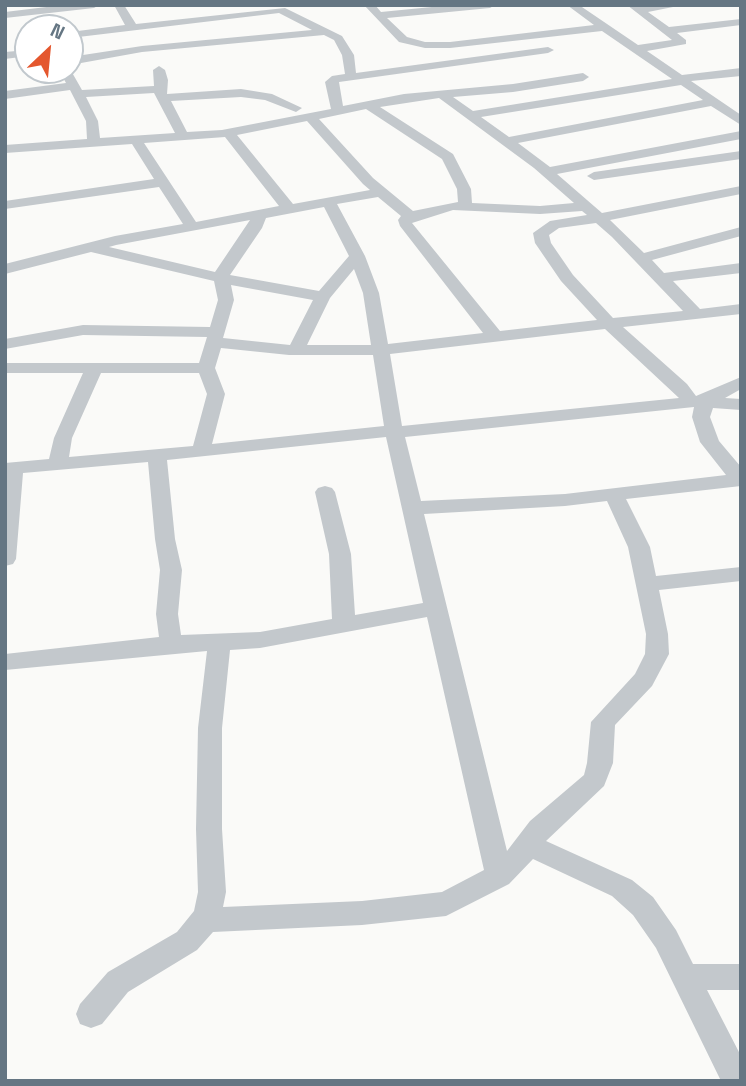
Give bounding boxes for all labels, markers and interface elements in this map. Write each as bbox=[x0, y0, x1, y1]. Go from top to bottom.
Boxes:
north arrow bbox=[14, 14, 84, 84]
text: N bbox=[46, 17, 69, 45]

